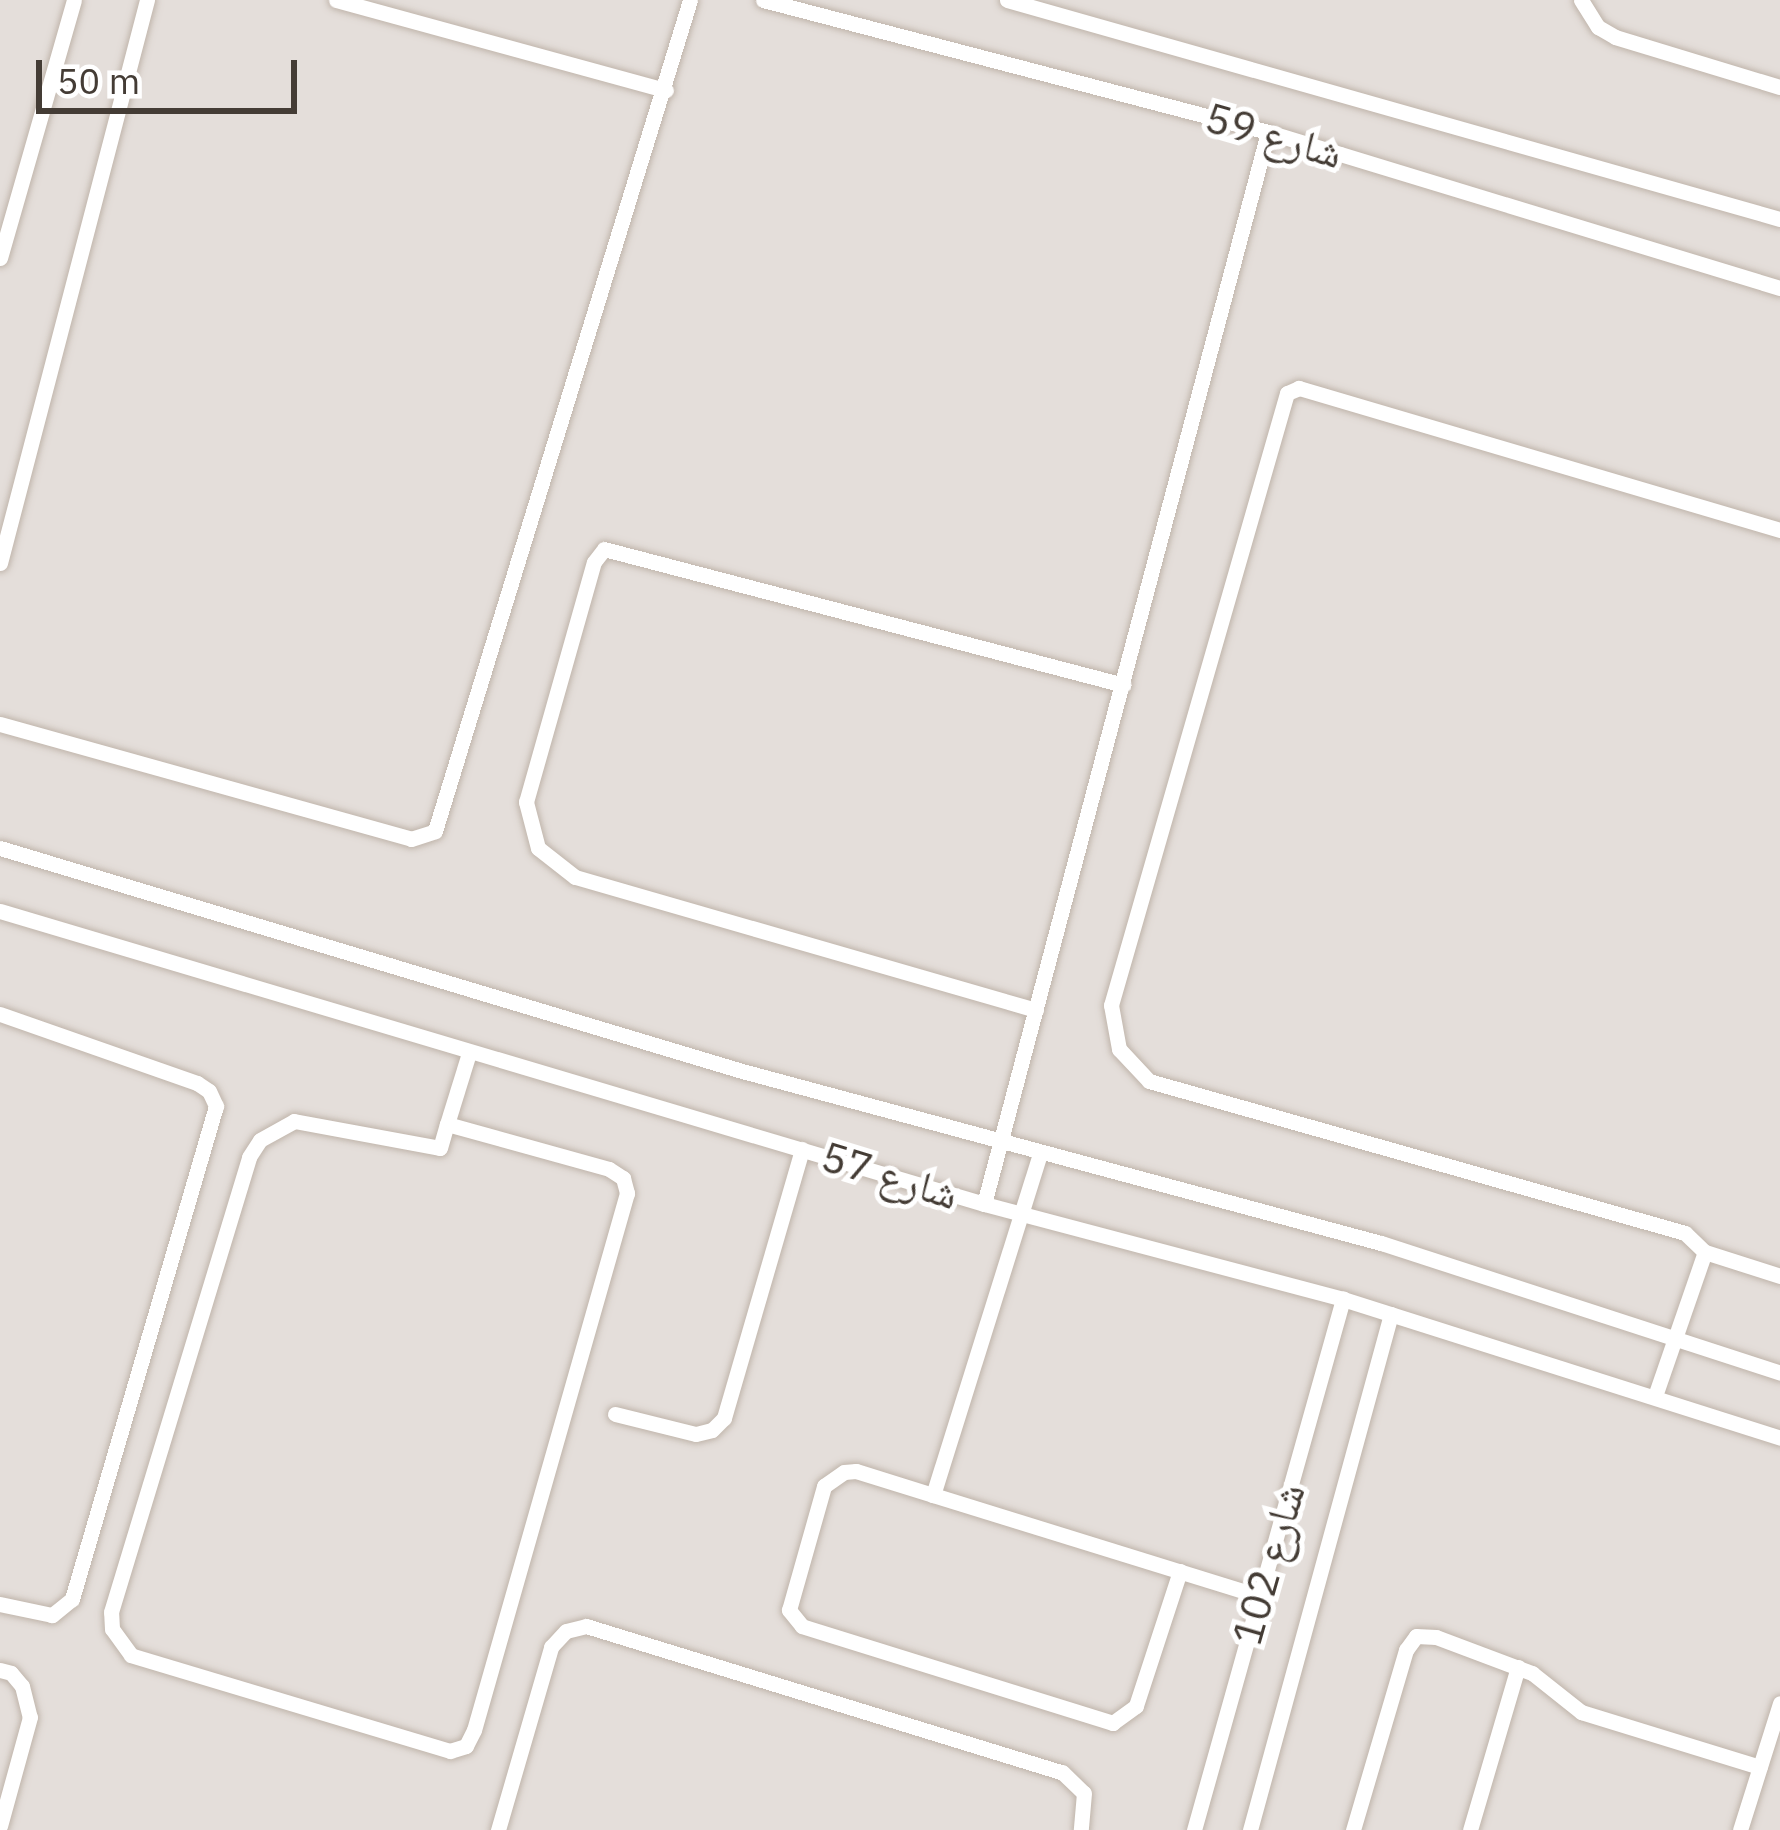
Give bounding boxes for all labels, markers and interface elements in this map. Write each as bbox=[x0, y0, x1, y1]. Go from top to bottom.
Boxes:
scale bar bbox=[42, 36, 303, 110]
text: 50 m bbox=[57, 57, 140, 104]
street label: شارع 59 bbox=[1200, 91, 1348, 179]
street label: شارع 57 bbox=[816, 1130, 964, 1220]
street label: شارع 102 bbox=[1221, 1478, 1315, 1650]

